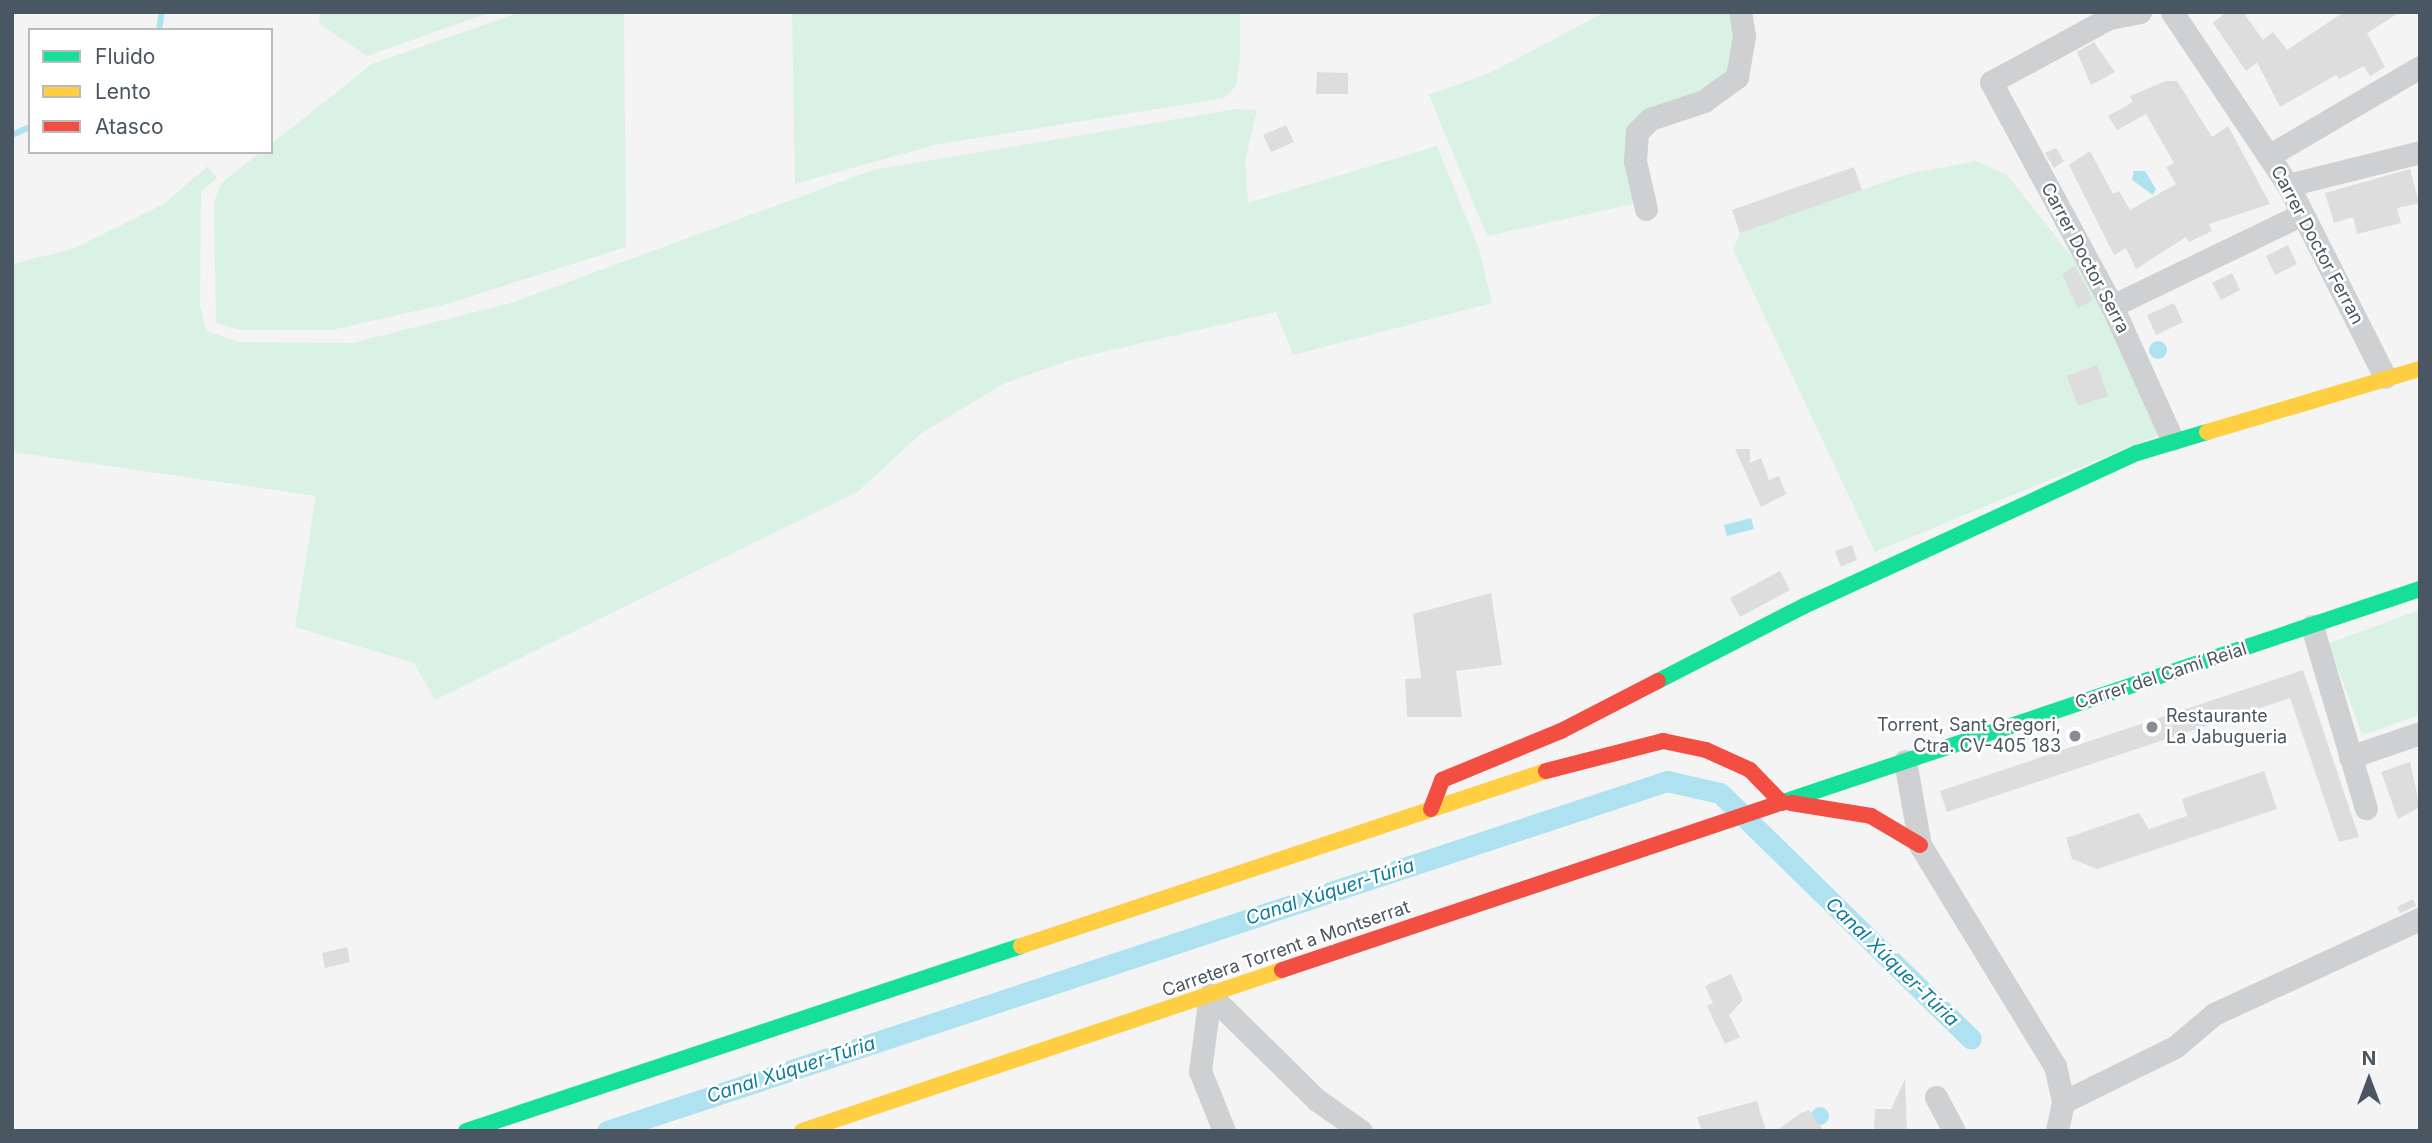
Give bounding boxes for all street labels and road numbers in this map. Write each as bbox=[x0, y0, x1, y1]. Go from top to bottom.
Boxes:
street label: Carrer Doctor Ferran bbox=[2266, 162, 2368, 328]
street label: Carrer Doctor Serra bbox=[2036, 179, 2134, 337]
street label: Carrer del Camí Reial bbox=[2072, 638, 2250, 714]
street label: Carretera Torrent a Montserrat bbox=[1159, 896, 1413, 1002]

